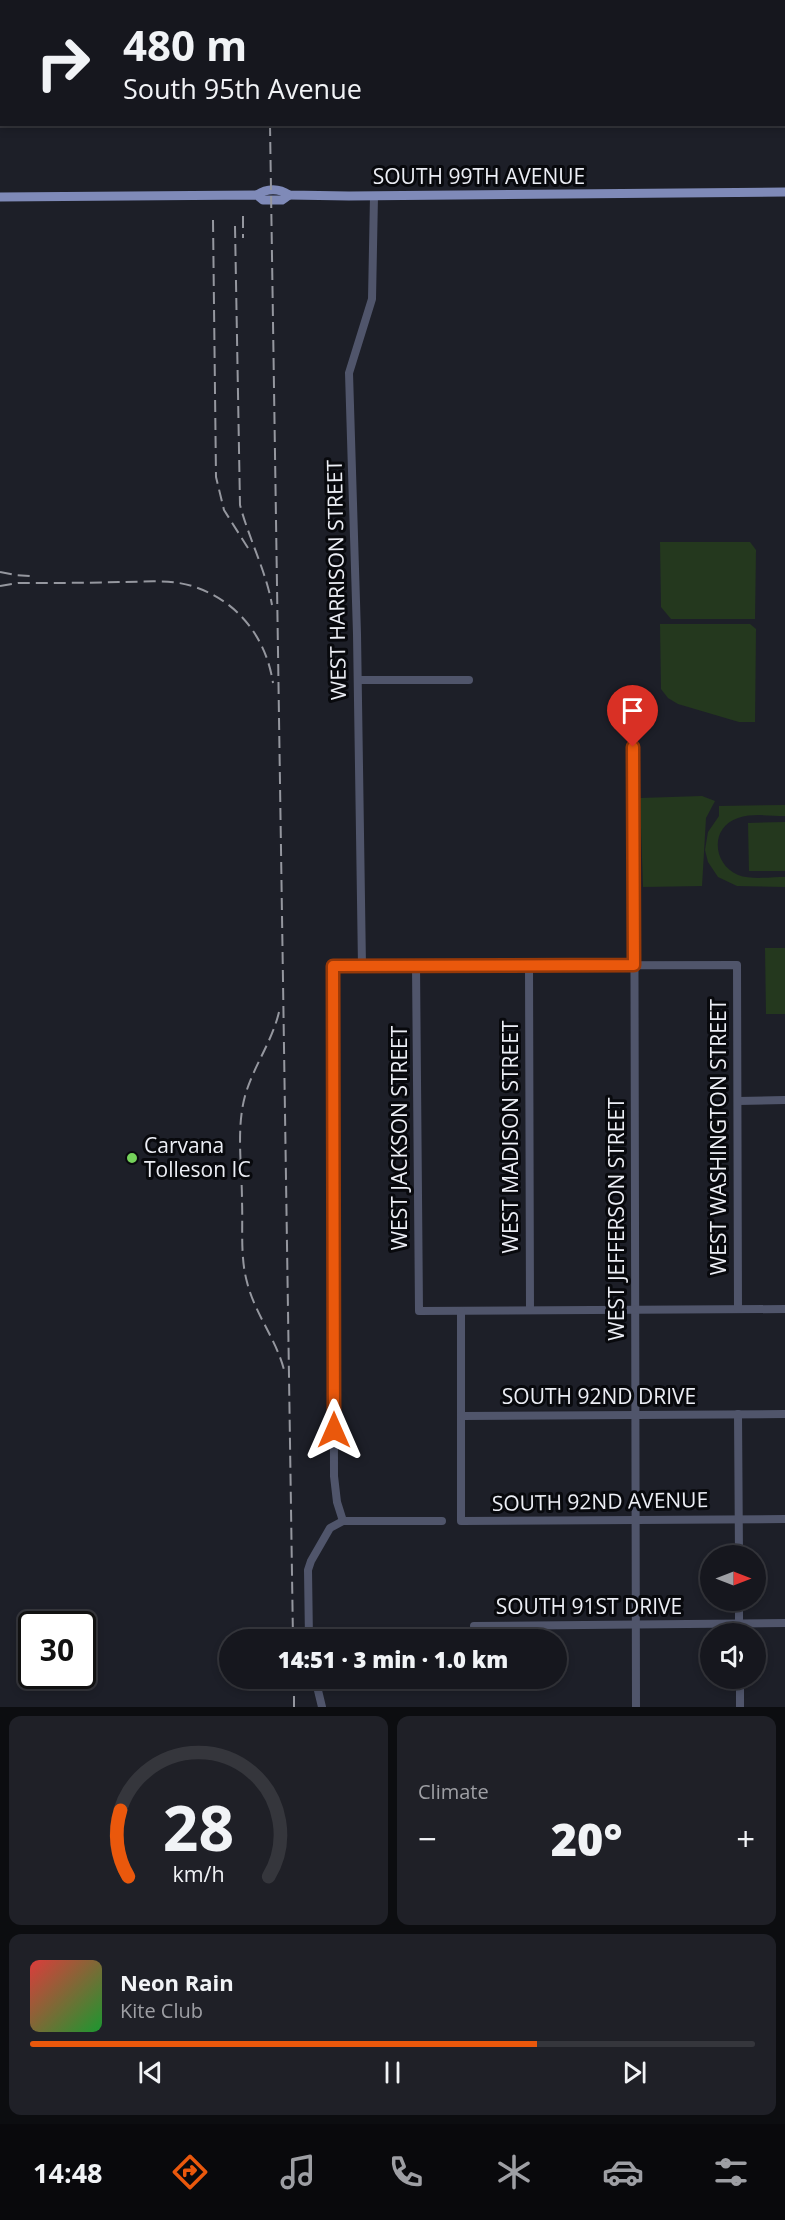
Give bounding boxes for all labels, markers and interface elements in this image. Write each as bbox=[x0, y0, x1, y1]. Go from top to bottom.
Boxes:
text: 480 m bbox=[123, 16, 247, 73]
icon: right bbox=[24, 24, 102, 102]
text: South 95th Avenue bbox=[123, 70, 362, 107]
street label: SOUTH 99TH AVENUE bbox=[373, 162, 585, 190]
street label: WEST HARRISON STREET bbox=[320, 459, 352, 700]
pin bbox=[607, 685, 658, 747]
icon: arrive bbox=[616, 694, 649, 727]
street label: WEST WASHINGTON STREET bbox=[704, 998, 732, 1275]
street label: WEST MADISON STREET bbox=[496, 1020, 524, 1253]
street label: WEST JACKSON STREET bbox=[385, 1025, 413, 1250]
street label: WEST JEFFERSON STREET bbox=[602, 1097, 630, 1341]
place label: Carvana Tolleson IC bbox=[144, 1131, 251, 1183]
marker: Carvana Tolleson IC bbox=[125, 1151, 139, 1165]
street label: SOUTH 92ND DRIVE bbox=[502, 1382, 696, 1410]
position arrow bbox=[302, 1398, 366, 1462]
street label: SOUTH 92ND AVENUE bbox=[492, 1485, 708, 1517]
north arrow bbox=[700, 1545, 766, 1611]
map controls bbox=[700, 1545, 766, 1689]
street label: SOUTH 91ST DRIVE bbox=[496, 1592, 682, 1620]
speed limit sign: 30 bbox=[18, 1611, 96, 1689]
button: sound bbox=[700, 1623, 766, 1689]
text: 14:51 · 3 min · 1.0 km bbox=[278, 1644, 508, 1674]
text: Climate bbox=[418, 1778, 489, 1805]
text: 28 bbox=[163, 1784, 234, 1869]
text: 20° bbox=[551, 1808, 622, 1869]
text: − bbox=[418, 1816, 437, 1861]
text: + bbox=[736, 1816, 755, 1861]
text: km/h bbox=[172, 1860, 225, 1889]
text: Neon Rain bbox=[120, 1967, 234, 1997]
text: Kite Club bbox=[120, 1997, 203, 2024]
icon: previous bbox=[134, 2056, 167, 2089]
icon: pause bbox=[376, 2056, 409, 2089]
icon: next bbox=[618, 2056, 651, 2089]
icon: directions bbox=[169, 2151, 211, 2193]
icon: music bbox=[277, 2151, 319, 2193]
icon: phone bbox=[385, 2151, 427, 2193]
icon: climate bbox=[493, 2151, 535, 2193]
icon: car bbox=[602, 2151, 644, 2193]
icon: filters bbox=[710, 2151, 752, 2193]
text: 14:48 bbox=[33, 2154, 103, 2191]

